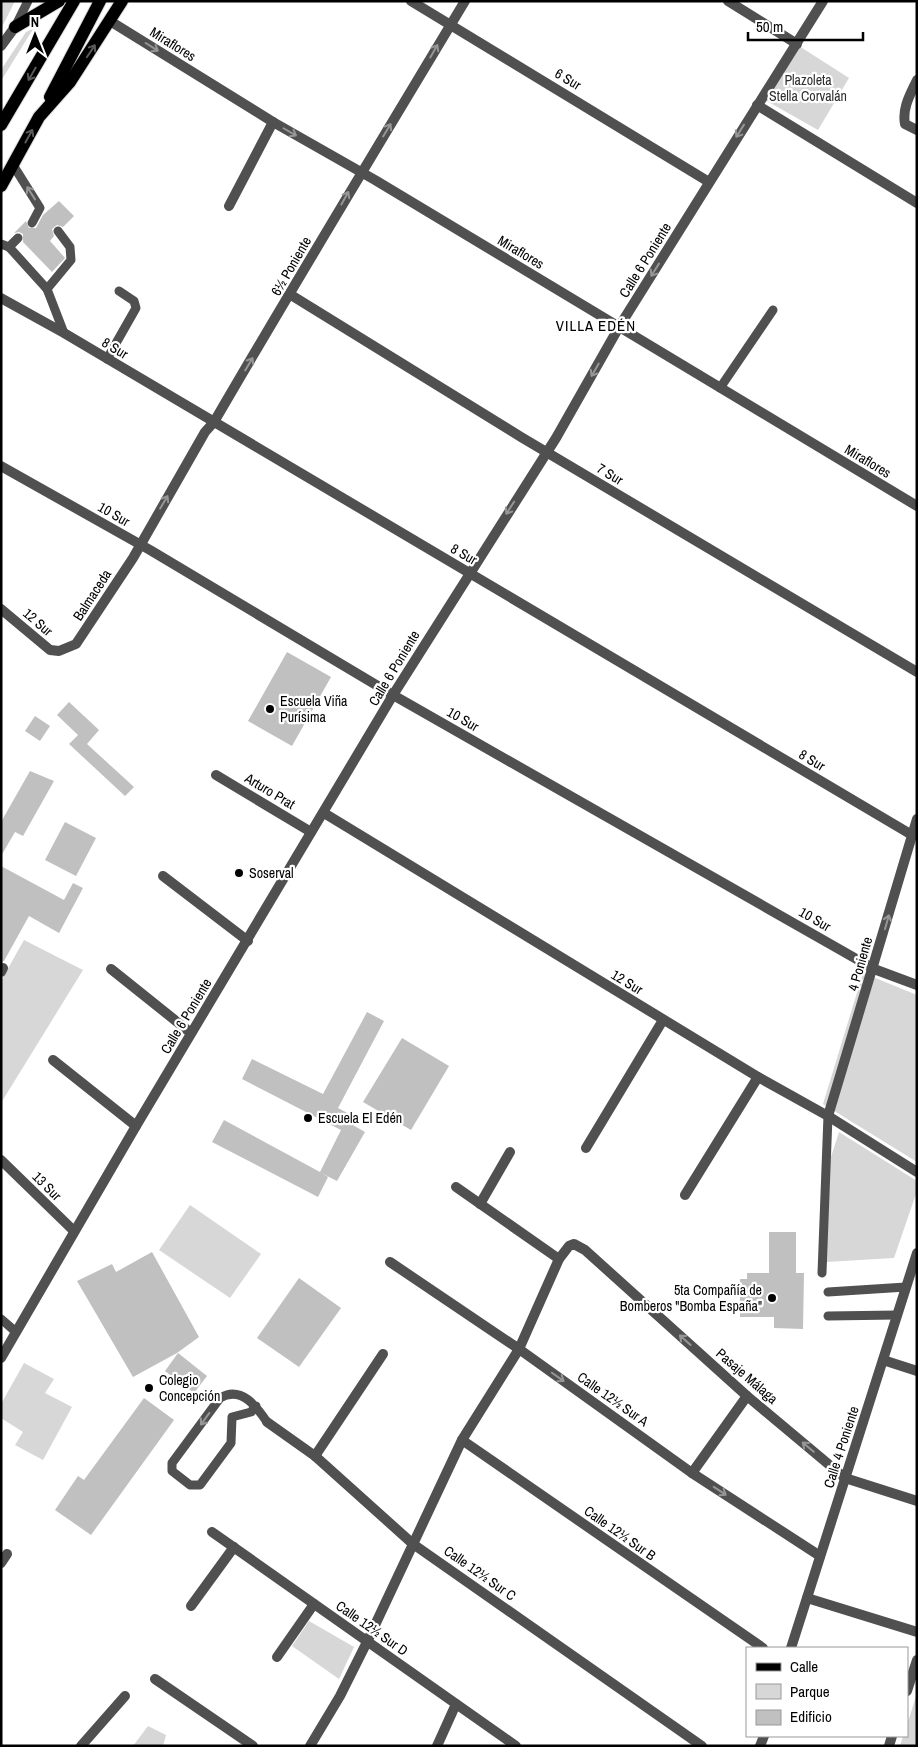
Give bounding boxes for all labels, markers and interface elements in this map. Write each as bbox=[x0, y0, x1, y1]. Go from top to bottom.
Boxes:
north arrow bbox=[10, 10, 60, 60]
scale bar bbox=[748, 10, 863, 42]
text: N bbox=[31, 13, 39, 31]
text: 50 m bbox=[756, 16, 783, 37]
street label: Miraflores bbox=[147, 23, 200, 65]
one-way arrow bbox=[144, 43, 158, 53]
one-way arrow bbox=[429, 43, 439, 58]
one-way arrow bbox=[86, 45, 96, 59]
street label: 6 Sur bbox=[552, 64, 585, 94]
one-way arrow bbox=[26, 66, 36, 80]
park label: Plazoleta Stella Corvalán bbox=[769, 71, 847, 105]
one-way arrow bbox=[382, 124, 392, 138]
one-way arrow bbox=[735, 124, 746, 138]
one-way arrow bbox=[283, 127, 298, 137]
one-way arrow bbox=[24, 130, 34, 144]
one-way arrow bbox=[25, 187, 35, 201]
one-way arrow bbox=[340, 191, 350, 206]
street label: Calle 6 Poniente bbox=[615, 219, 675, 301]
street label: Miraflores bbox=[494, 231, 548, 273]
street label: 6½ Poniente bbox=[267, 233, 315, 299]
one-way arrow bbox=[650, 262, 660, 276]
district label: VILLA EDÉN bbox=[556, 315, 636, 336]
street label: 8 Sur bbox=[99, 333, 132, 363]
one-way arrow bbox=[244, 357, 254, 371]
one-way arrow bbox=[589, 362, 599, 376]
street label: Miraflores bbox=[841, 440, 895, 482]
street label: 7 Sur bbox=[594, 459, 627, 489]
one-way arrow bbox=[160, 496, 170, 510]
street label: 10 Sur bbox=[95, 498, 133, 530]
one-way arrow bbox=[505, 501, 515, 515]
street label: 8 Sur bbox=[448, 539, 481, 569]
street label: Balmaceda bbox=[69, 566, 116, 624]
street label: 12 Sur bbox=[19, 604, 57, 640]
street label: Calle 6 Poniente bbox=[364, 627, 424, 709]
place label: Escuela Viña Purísima bbox=[280, 692, 348, 726]
marker: Escuela Viña Purísima bbox=[264, 703, 276, 715]
street label: 10 Sur bbox=[444, 703, 482, 735]
street label: 8 Sur bbox=[796, 745, 829, 775]
street label: Arturo Prat bbox=[241, 768, 298, 813]
place label: Soserval bbox=[249, 864, 294, 882]
marker: Soserval bbox=[233, 867, 245, 879]
street label: 10 Sur bbox=[796, 903, 834, 935]
one-way arrow bbox=[883, 914, 892, 930]
street label: 4 Poniente bbox=[844, 935, 876, 993]
street label: 12 Sur bbox=[608, 966, 646, 999]
street label: Calle 6 Poniente bbox=[156, 975, 216, 1057]
place label: Escuela El Edén bbox=[318, 1109, 402, 1127]
marker: Escuela El Edén bbox=[302, 1112, 314, 1124]
street label: 13 Sur bbox=[29, 1168, 65, 1204]
place label: 5ta Compañía de Bomberos "Bomba España" bbox=[620, 1281, 762, 1315]
marker: 5ta Compañía de Bomberos "Bomba España" bbox=[766, 1292, 778, 1304]
one-way arrow bbox=[679, 1334, 692, 1346]
street label: Pasaje Málaga bbox=[712, 1344, 782, 1408]
street label: Calle 12½ Sur A bbox=[574, 1368, 652, 1430]
place label: Colegio Concepción bbox=[159, 1371, 220, 1405]
one-way arrow bbox=[551, 1372, 565, 1382]
marker: Colegio Concepción bbox=[143, 1382, 155, 1394]
street label: Calle 4 Poniente bbox=[819, 1404, 863, 1490]
one-way arrow bbox=[200, 1412, 210, 1426]
one-way arrow bbox=[802, 1442, 815, 1453]
one-way arrow bbox=[712, 1486, 726, 1496]
street label: Calle 12½ Sur B bbox=[581, 1502, 660, 1565]
street label: Calle 12½ Sur C bbox=[440, 1541, 520, 1605]
street label: Calle 12½ Sur D bbox=[332, 1596, 412, 1660]
legend bbox=[746, 1647, 908, 1737]
text: Calle bbox=[790, 1656, 818, 1677]
text: Parque bbox=[790, 1681, 830, 1702]
text: Edificio bbox=[790, 1706, 832, 1727]

